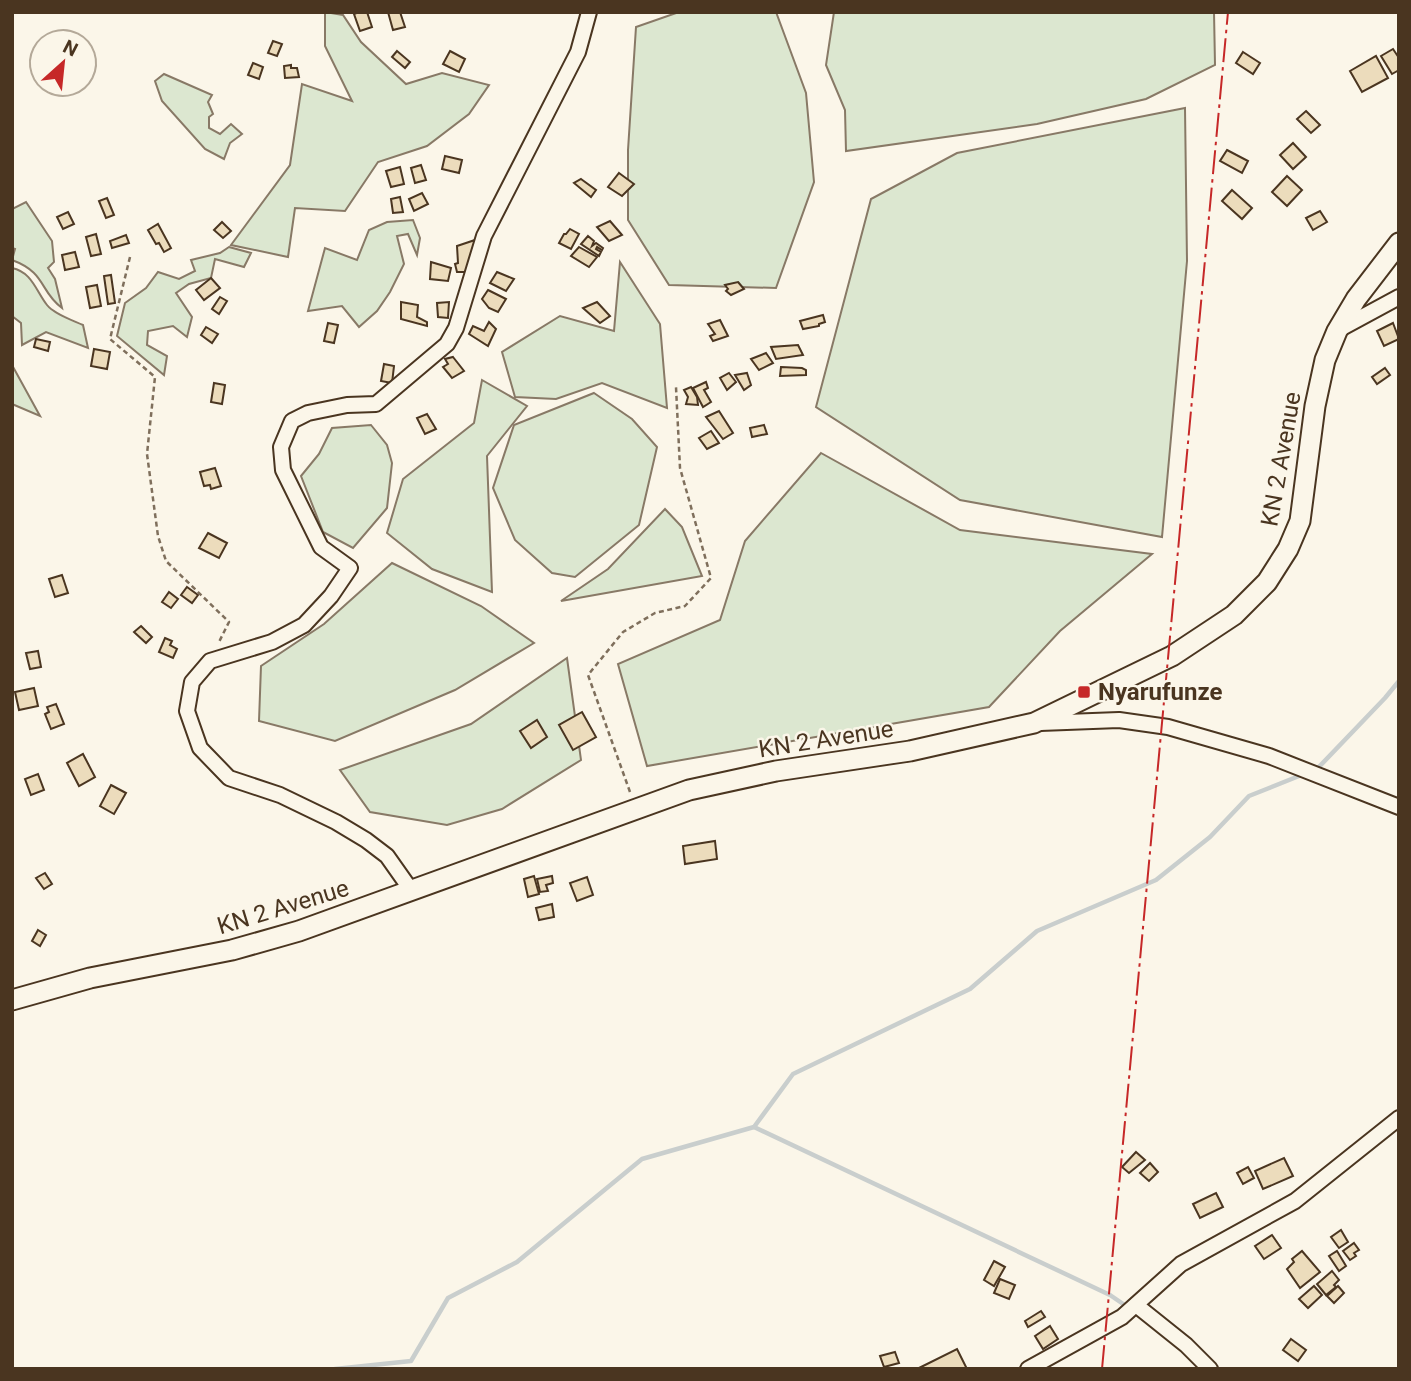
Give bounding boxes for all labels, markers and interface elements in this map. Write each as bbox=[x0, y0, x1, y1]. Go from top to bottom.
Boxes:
north arrow bbox=[28, 28, 98, 98]
text: N bbox=[59, 35, 82, 62]
street label: KN 2 Avenue bbox=[1255, 390, 1307, 528]
place label: Nyarufunze bbox=[1098, 678, 1222, 706]
marker: Nyarufunze bbox=[1076, 684, 1092, 700]
street label: KN 2 Avenue bbox=[757, 715, 895, 763]
street label: KN 2 Avenue bbox=[214, 874, 352, 940]

